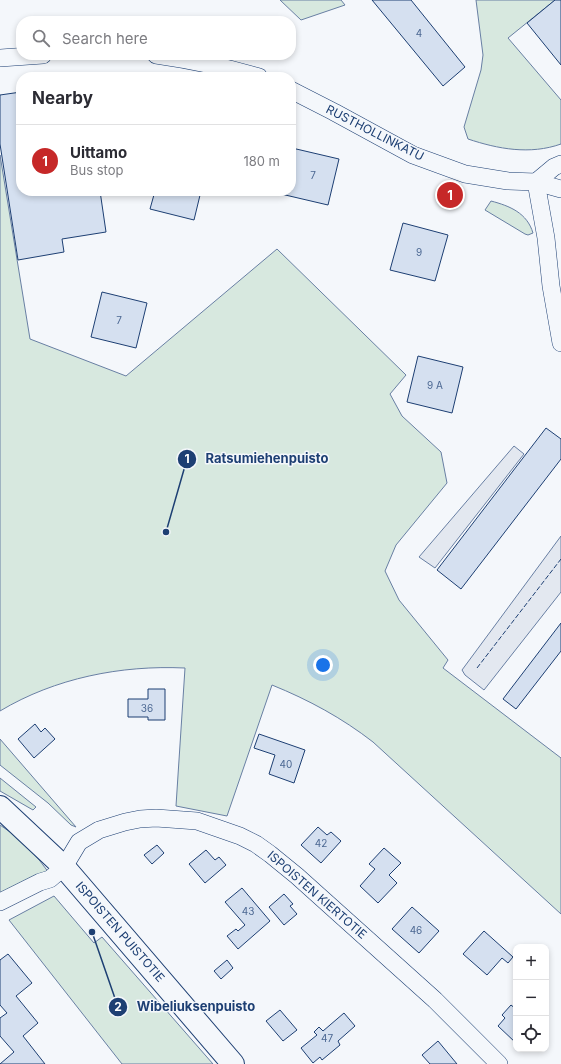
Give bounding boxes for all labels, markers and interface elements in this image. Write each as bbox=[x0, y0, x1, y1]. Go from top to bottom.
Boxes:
search box bbox=[16, 16, 296, 60]
icon: search bbox=[30, 27, 52, 49]
house number: 4 bbox=[416, 27, 422, 39]
text: Search here bbox=[62, 29, 148, 48]
text: Nearby bbox=[32, 88, 93, 108]
street label: RUSTHOLLINKATU bbox=[324, 101, 427, 164]
text: Uittamo bbox=[70, 143, 127, 162]
text: 1 bbox=[42, 153, 48, 169]
text: 180 m bbox=[243, 153, 280, 169]
text: Bus stop bbox=[70, 162, 123, 178]
house number: 7 bbox=[310, 169, 316, 181]
pin: 1 bbox=[437, 180, 463, 210]
house number: 9 bbox=[416, 246, 422, 258]
house number: 7 bbox=[116, 314, 122, 326]
house number: 9 A bbox=[427, 379, 443, 391]
callout: Ratsumiehenpuisto bbox=[177, 446, 336, 471]
text: Ratsumiehenpuisto bbox=[206, 450, 328, 466]
text: 1 bbox=[184, 451, 190, 466]
your location bbox=[313, 655, 333, 675]
house number: 36 bbox=[141, 702, 153, 714]
house number: 40 bbox=[280, 758, 292, 770]
house number: 42 bbox=[315, 837, 327, 849]
street label: ISPOISTEN KIERTOTIE bbox=[265, 847, 370, 942]
street label: ISPOISTEN PUISTOTIE bbox=[73, 878, 168, 985]
house number: 43 bbox=[242, 905, 254, 917]
house number: 46 bbox=[410, 924, 422, 936]
map controls bbox=[513, 944, 549, 1052]
button: + bbox=[513, 944, 549, 980]
button: − bbox=[513, 980, 549, 1016]
callout: Wibeliuksenpuisto bbox=[108, 994, 263, 1019]
text: Wibeliuksenpuisto bbox=[137, 998, 255, 1014]
text: 2 bbox=[114, 999, 122, 1014]
button: locate bbox=[513, 1016, 549, 1052]
house number: 47 bbox=[321, 1032, 333, 1044]

